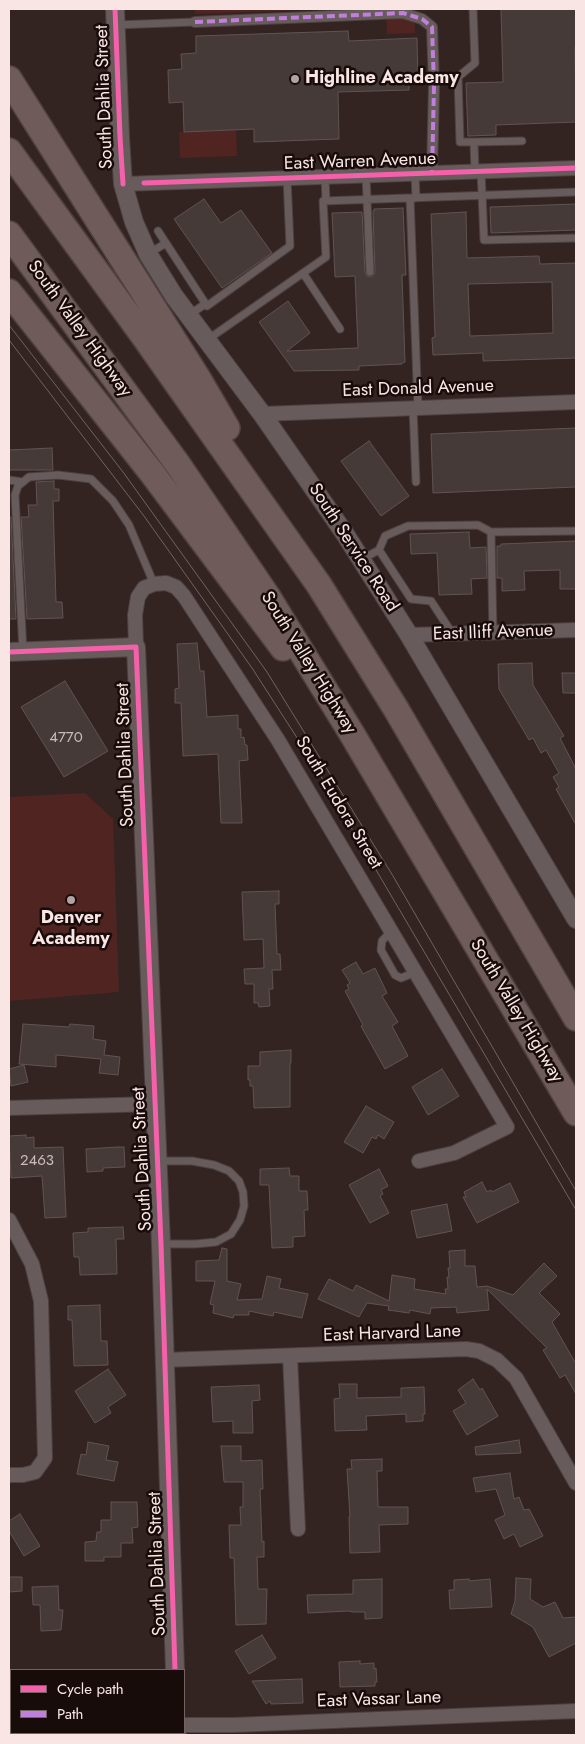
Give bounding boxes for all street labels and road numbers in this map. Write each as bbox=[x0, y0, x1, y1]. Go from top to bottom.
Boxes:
street label: South Dahlia Street bbox=[92, 24, 118, 170]
street label: East Warren Avenue bbox=[283, 149, 437, 175]
street label: South Valley Highway bbox=[22, 256, 136, 402]
street label: East Donald Avenue bbox=[342, 376, 494, 402]
street label: South Service Road bbox=[303, 480, 403, 616]
street label: South Valley Highway bbox=[256, 588, 360, 738]
street label: East Iliff Avenue bbox=[432, 620, 554, 646]
street label: South Dahlia Street bbox=[113, 682, 139, 828]
street label: South Eudora Street bbox=[290, 733, 386, 873]
street label: South Valley Highway bbox=[465, 935, 567, 1087]
street label: South Dahlia Street bbox=[128, 1086, 158, 1232]
street label: East Harvard Lane bbox=[323, 1321, 461, 1347]
street label: South Dahlia Street bbox=[145, 1491, 171, 1637]
street label: East Vassar Lane bbox=[316, 1687, 442, 1713]

